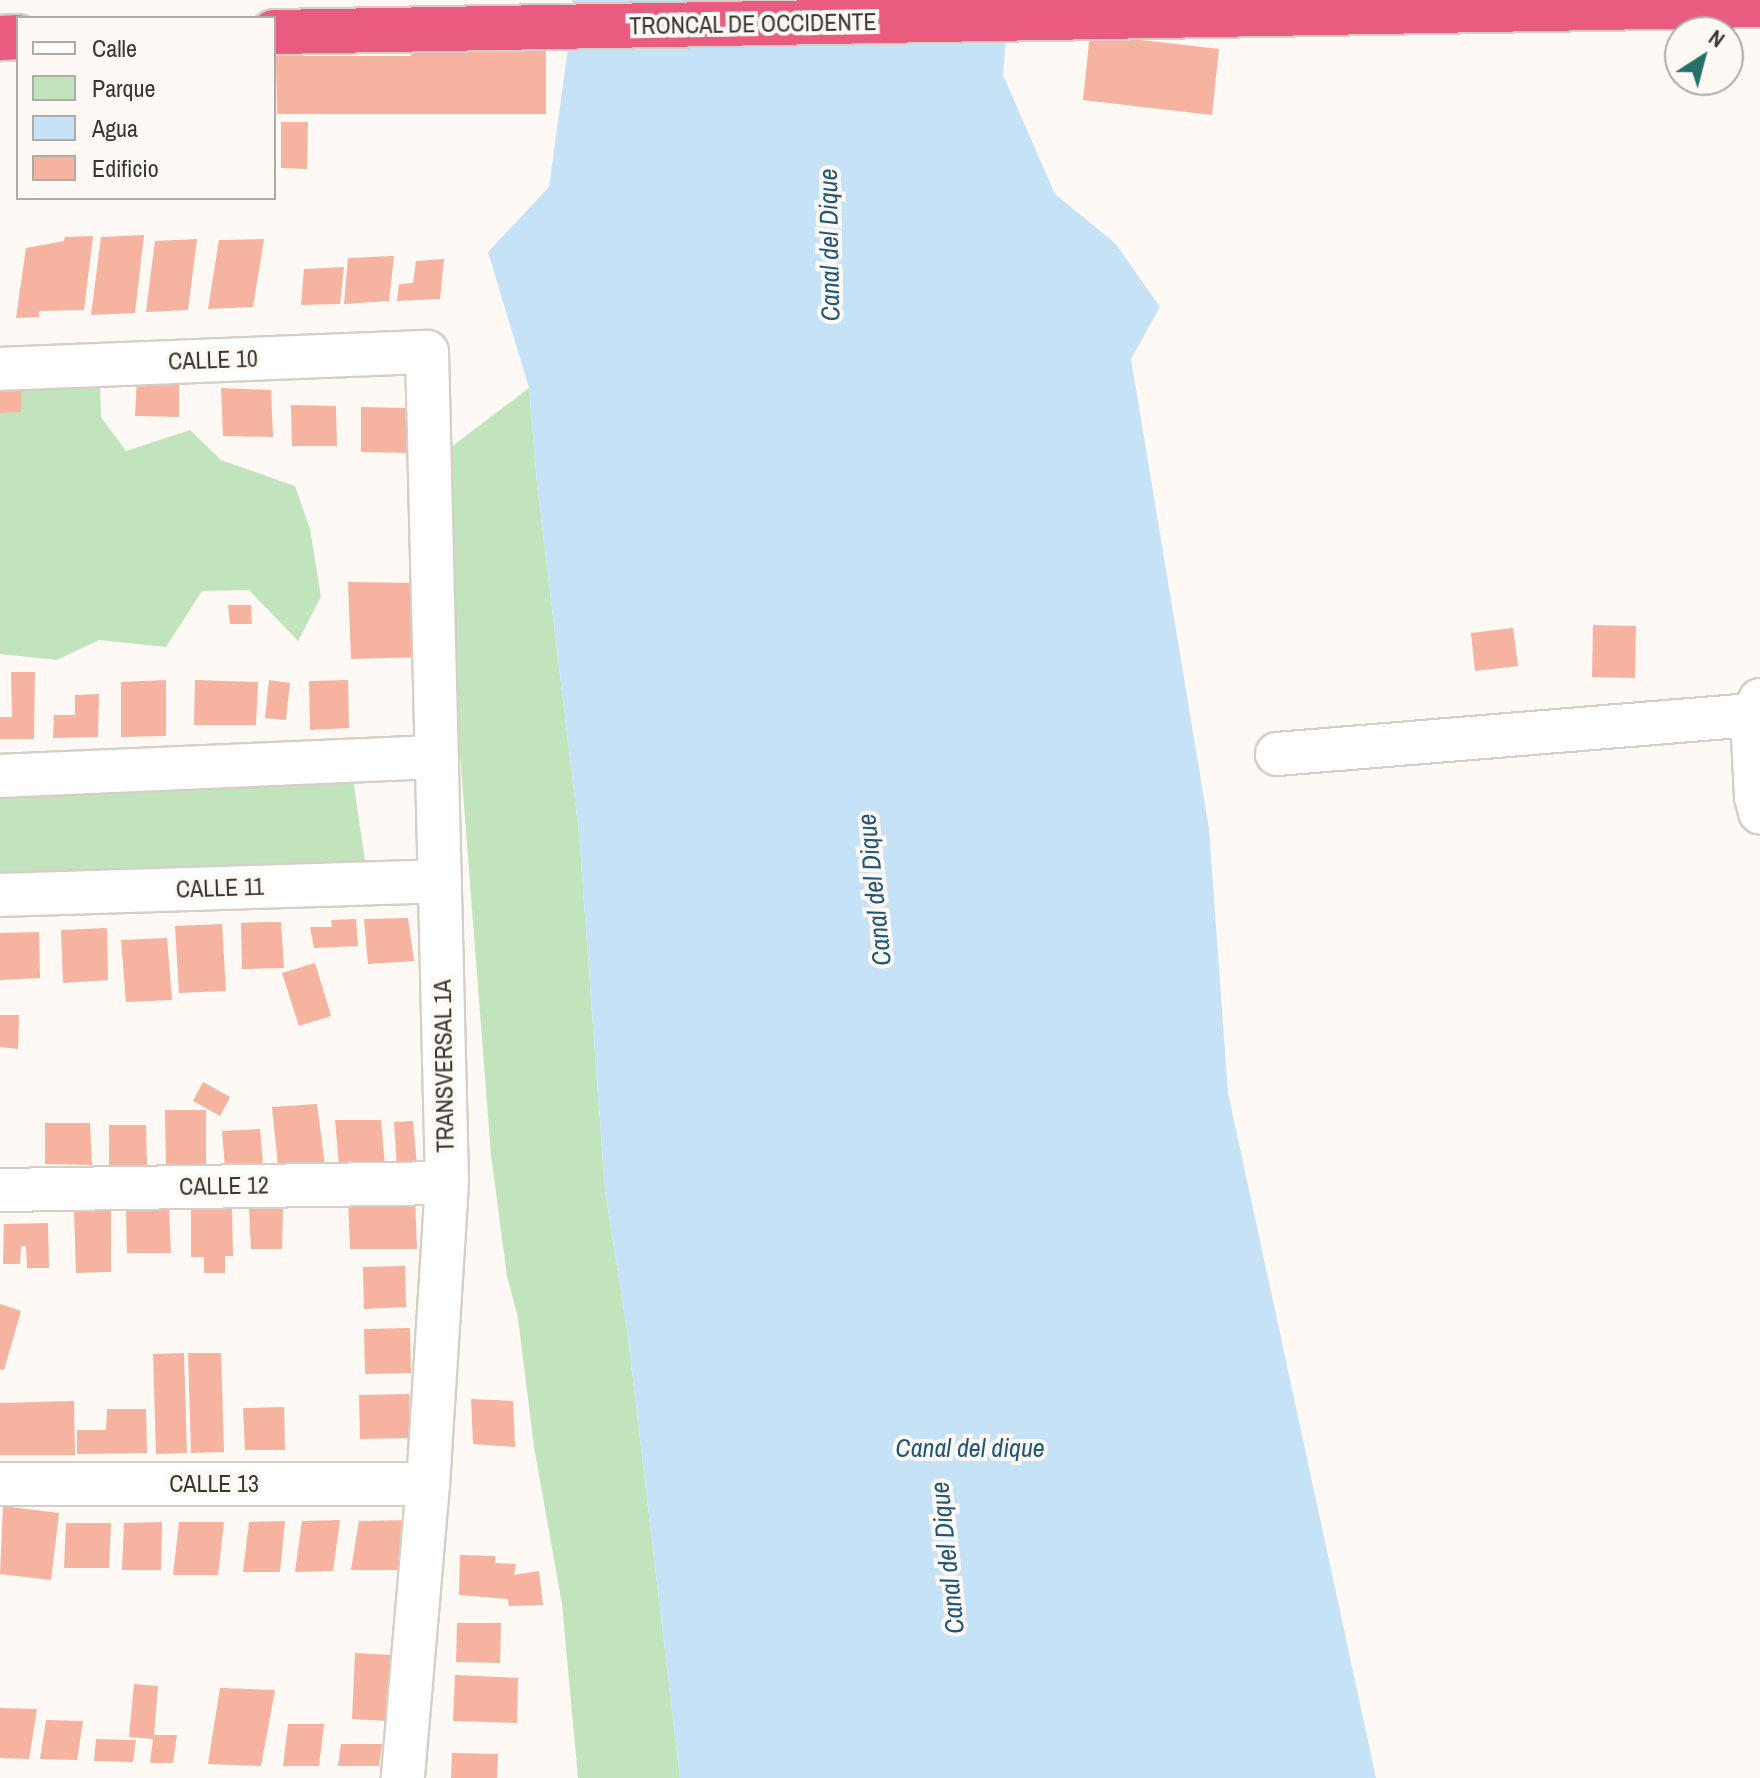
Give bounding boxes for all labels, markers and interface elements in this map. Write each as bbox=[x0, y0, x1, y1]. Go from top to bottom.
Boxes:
street label: TRONCAL DE OCCIDENTE bbox=[629, 7, 877, 41]
legend bbox=[16, 16, 276, 200]
north arrow bbox=[1664, 16, 1744, 96]
text: N bbox=[1703, 22, 1731, 54]
text: Calle bbox=[92, 32, 137, 64]
text: Parque bbox=[92, 72, 155, 104]
text: Agua bbox=[92, 112, 138, 144]
text: Edificio bbox=[92, 152, 159, 184]
water label: Canal del Dique bbox=[812, 168, 846, 322]
street label: CALLE 10 bbox=[168, 344, 258, 376]
water label: Canal del Dique bbox=[850, 812, 898, 968]
street label: CALLE 11 bbox=[175, 872, 265, 904]
street label: TRANSVERSAL 1A bbox=[428, 979, 460, 1153]
street label: CALLE 12 bbox=[179, 1171, 269, 1201]
water label: Canal del dique bbox=[895, 1432, 1045, 1464]
street label: CALLE 13 bbox=[169, 1470, 259, 1498]
water label: Canal del Dique bbox=[923, 1480, 971, 1636]

